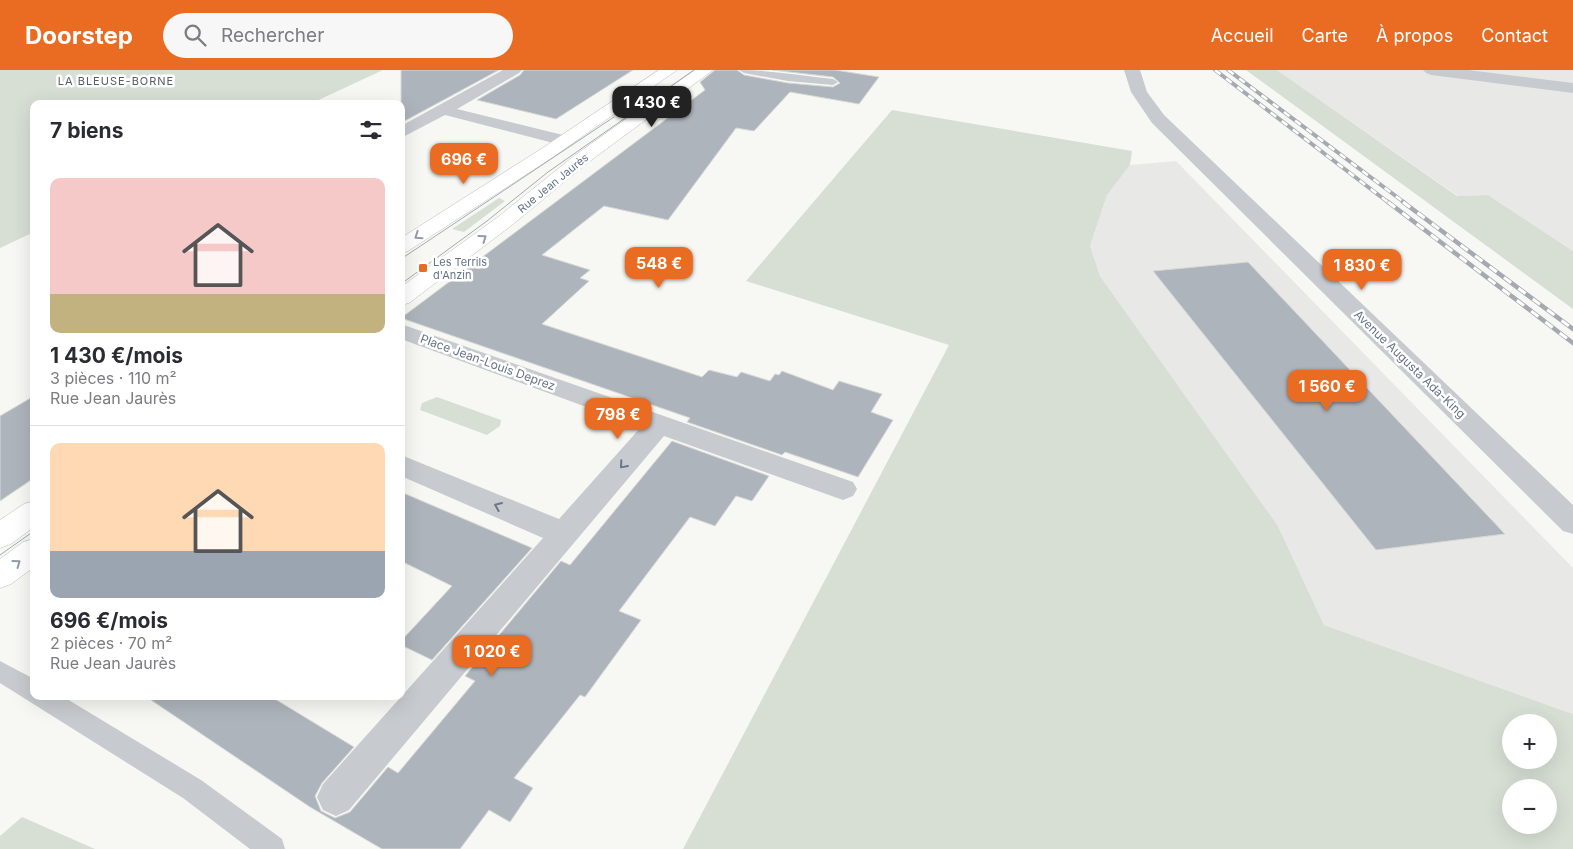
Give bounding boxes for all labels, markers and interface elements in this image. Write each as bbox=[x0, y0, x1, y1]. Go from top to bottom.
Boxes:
search box bbox=[163, 13, 513, 58]
text: Doorstep bbox=[25, 21, 133, 50]
icon: search bbox=[181, 21, 209, 49]
text: Rechercher bbox=[221, 24, 324, 47]
text: Accueil bbox=[1211, 25, 1274, 46]
text: Carte bbox=[1302, 25, 1348, 46]
text: À propos bbox=[1376, 25, 1453, 46]
text: Contact bbox=[1481, 25, 1548, 46]
district label: LA BLEUSE-BORNE bbox=[58, 74, 174, 88]
pin: 1 430 € bbox=[606, 85, 698, 128]
text: 1 430 € bbox=[623, 92, 681, 112]
icon: filters bbox=[357, 116, 385, 144]
text: 7 biens bbox=[50, 118, 123, 143]
pin: 696 € bbox=[429, 142, 499, 185]
text: 696 € bbox=[441, 149, 487, 169]
street label: Rue Jean Jaurès bbox=[515, 150, 591, 216]
icon: home bbox=[173, 210, 263, 300]
one-way arrow bbox=[414, 230, 423, 239]
one-way arrow bbox=[477, 235, 486, 243]
pin: 548 € bbox=[624, 246, 694, 289]
pin: 1 830 € bbox=[1316, 248, 1408, 291]
text: 548 € bbox=[636, 253, 682, 273]
place label: Les Terrils d'Anzin bbox=[433, 255, 487, 282]
text: 1 830 € bbox=[1334, 255, 1390, 275]
marker: Les Terrils d'Anzin bbox=[417, 262, 429, 274]
street label: Avenue Augusta Ada-King bbox=[1351, 307, 1469, 421]
street label: Place Jean-Louis Deprez bbox=[419, 331, 557, 393]
text: 1 430 €/mois bbox=[50, 343, 183, 368]
text: 3 pièces · 110 m² bbox=[50, 368, 177, 388]
pin: 1 560 € bbox=[1281, 370, 1373, 412]
text: 1 560 € bbox=[1299, 376, 1355, 396]
text: Rue Jean Jaurès bbox=[50, 388, 176, 408]
pin: 798 € bbox=[583, 398, 653, 440]
text: 798 € bbox=[596, 404, 640, 424]
one-way arrow bbox=[620, 459, 629, 468]
icon: home bbox=[173, 476, 263, 566]
one-way arrow bbox=[494, 501, 503, 512]
one-way arrow bbox=[11, 560, 21, 569]
text: 696 €/mois bbox=[50, 608, 168, 633]
text: 2 pièces · 70 m² bbox=[50, 633, 172, 653]
pin: 1 020 € bbox=[446, 634, 538, 677]
text: 1 020 € bbox=[463, 641, 521, 661]
text: Rue Jean Jaurès bbox=[50, 653, 176, 673]
map controls bbox=[1502, 714, 1557, 834]
button: + bbox=[1502, 714, 1557, 769]
button: − bbox=[1502, 779, 1557, 834]

